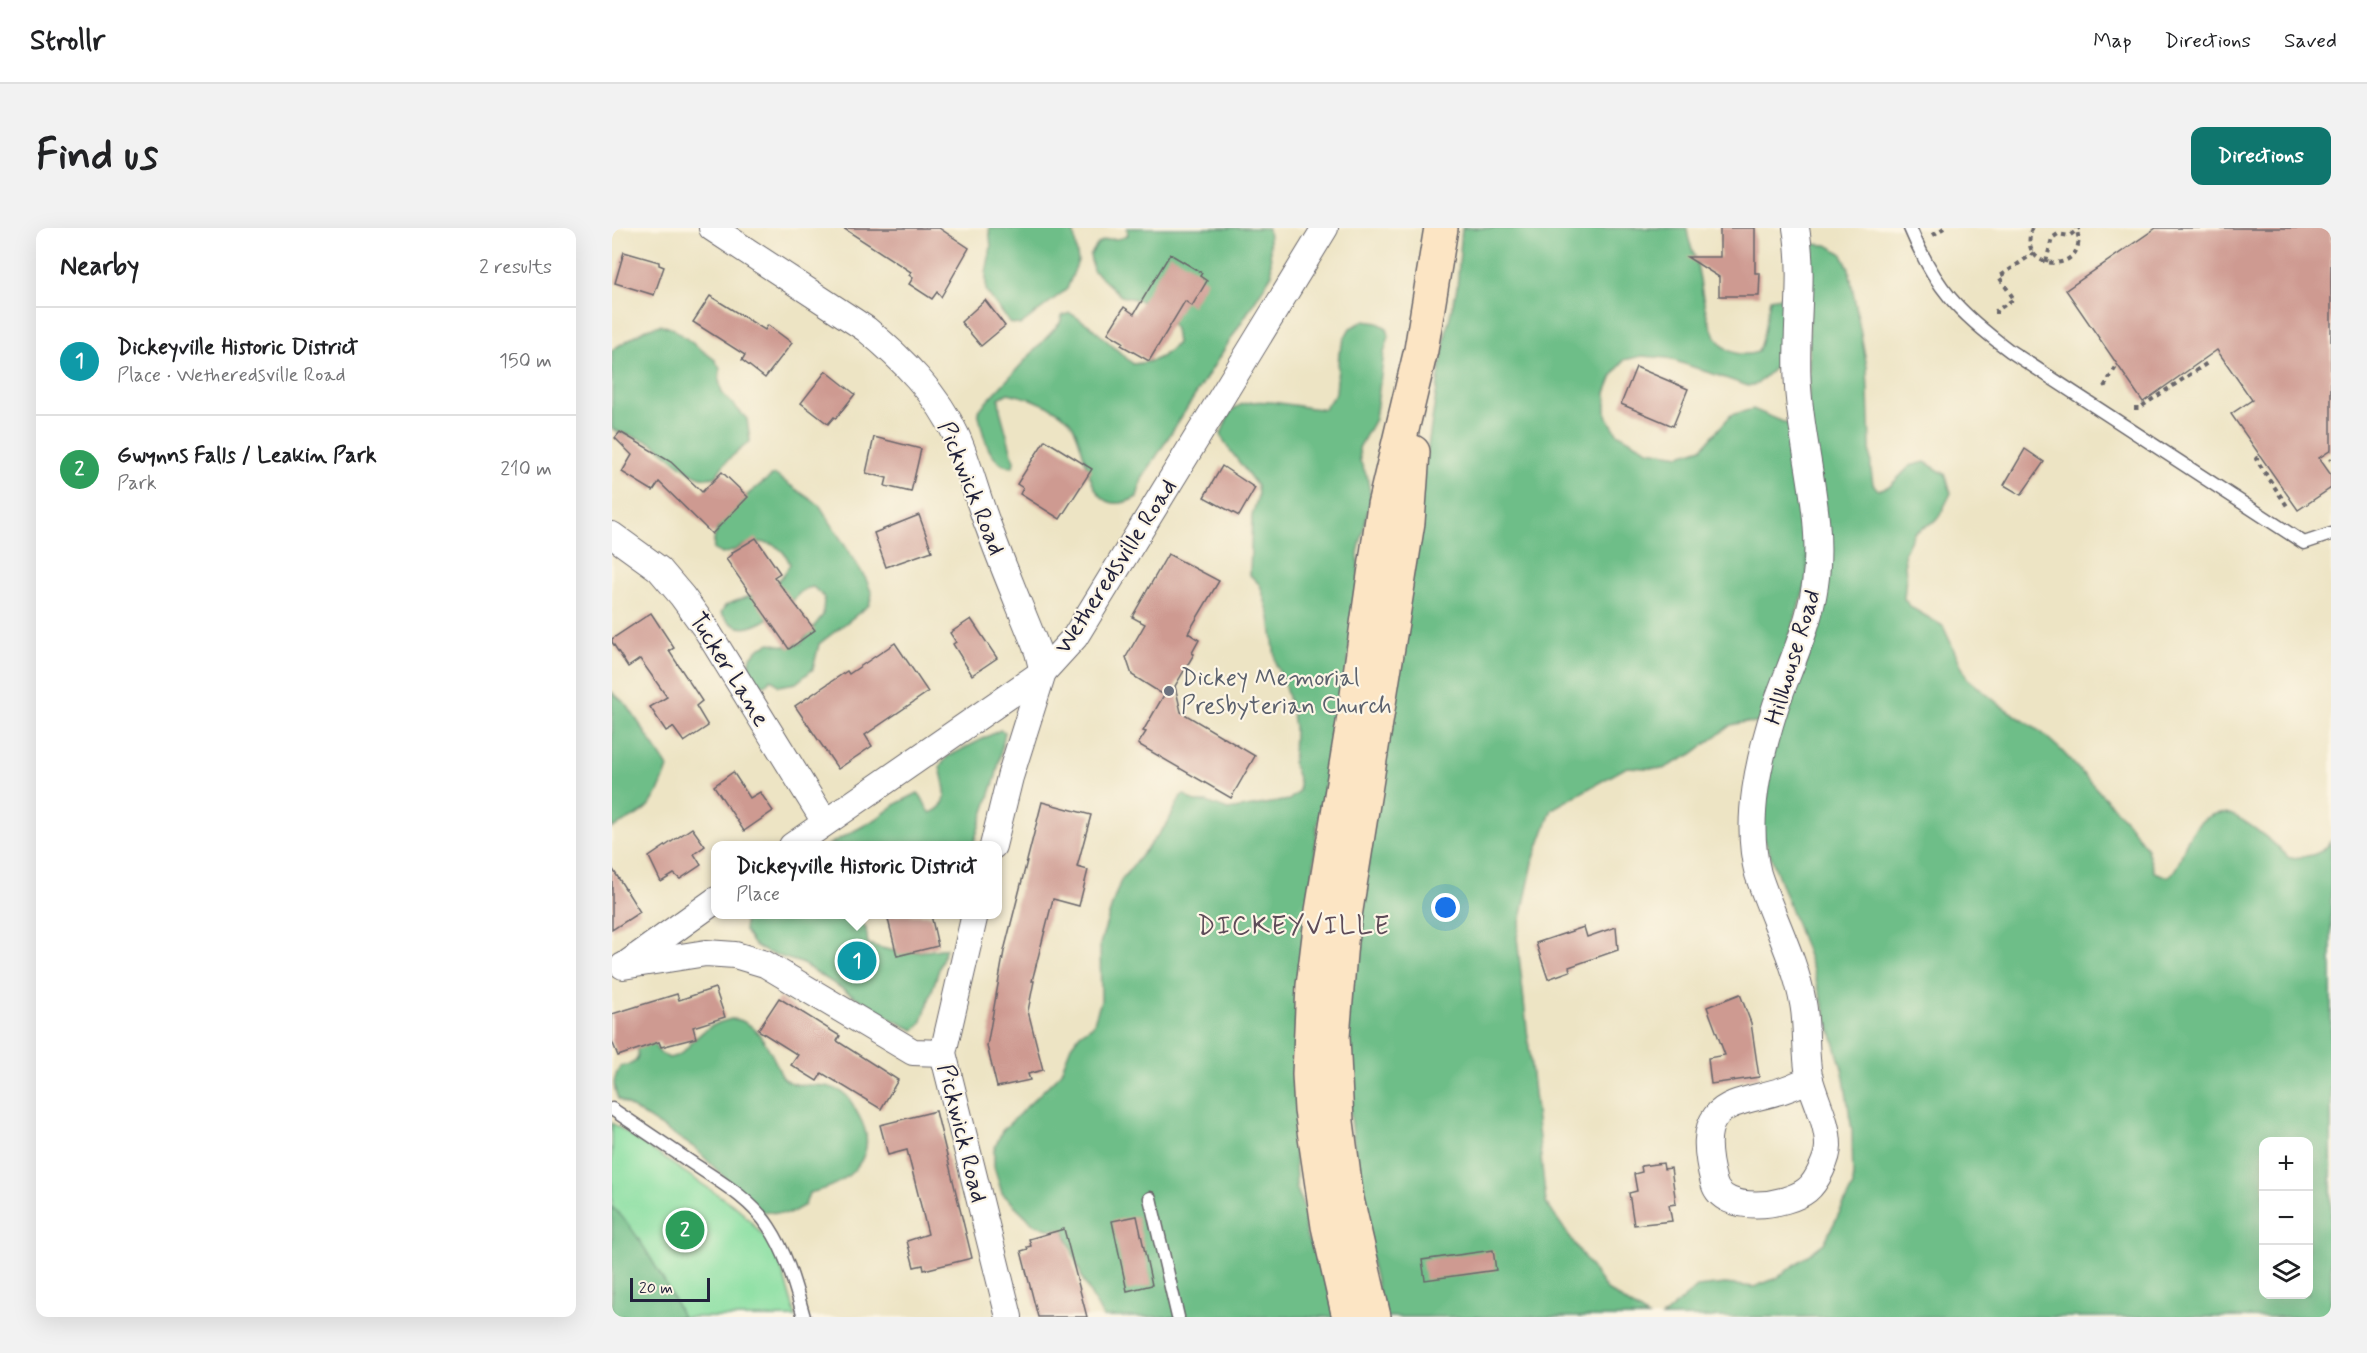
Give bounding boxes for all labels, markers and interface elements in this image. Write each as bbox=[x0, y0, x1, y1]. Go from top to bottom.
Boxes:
text: Strollr bbox=[30, 23, 105, 60]
text: Map bbox=[2093, 27, 2132, 55]
text: Directions bbox=[2165, 27, 2251, 55]
text: Saved bbox=[2284, 27, 2337, 55]
button: Directions bbox=[2191, 127, 2331, 185]
text: Find us bbox=[36, 129, 158, 184]
text: Nearby bbox=[60, 250, 139, 284]
text: 2 results bbox=[479, 254, 552, 281]
text: Dickeyville Historic District bbox=[117, 334, 358, 362]
text: 1 bbox=[75, 348, 84, 375]
text: 150 m bbox=[499, 348, 552, 375]
text: Place · Wetheredsville Road bbox=[117, 362, 345, 389]
street label: Pickwick Road bbox=[930, 417, 1011, 560]
text: Gwynns Falls / Leakin Park bbox=[117, 442, 377, 470]
text: 2 bbox=[75, 456, 84, 483]
text: 210 m bbox=[500, 456, 552, 483]
text: Park bbox=[117, 470, 157, 497]
street label: Wetheredsville Road bbox=[1048, 473, 1185, 660]
street label: Hillhouse Road bbox=[1758, 586, 1829, 729]
street label: Tucker Lane bbox=[681, 607, 776, 733]
place label: Dickey Memorial Presbyterian Church bbox=[1181, 663, 1392, 722]
marker: Dickey Memorial Presbyterian Church bbox=[1162, 684, 1176, 698]
popup bbox=[711, 841, 1002, 919]
text: Dickeyville Historic District bbox=[736, 853, 977, 881]
text: Place bbox=[736, 881, 780, 908]
your location bbox=[1431, 893, 1460, 922]
district label: DICKEYVILLE bbox=[1197, 910, 1391, 944]
pin: 1 bbox=[838, 938, 876, 984]
street label: Pickwick Road bbox=[929, 1061, 994, 1206]
map controls bbox=[2259, 1137, 2313, 1299]
button: + bbox=[2259, 1137, 2313, 1191]
button: − bbox=[2259, 1191, 2313, 1245]
pin: 2 bbox=[666, 1208, 704, 1252]
button: layers bbox=[2259, 1245, 2313, 1299]
scale bar bbox=[630, 1275, 710, 1302]
text: 20 m bbox=[639, 1278, 673, 1299]

